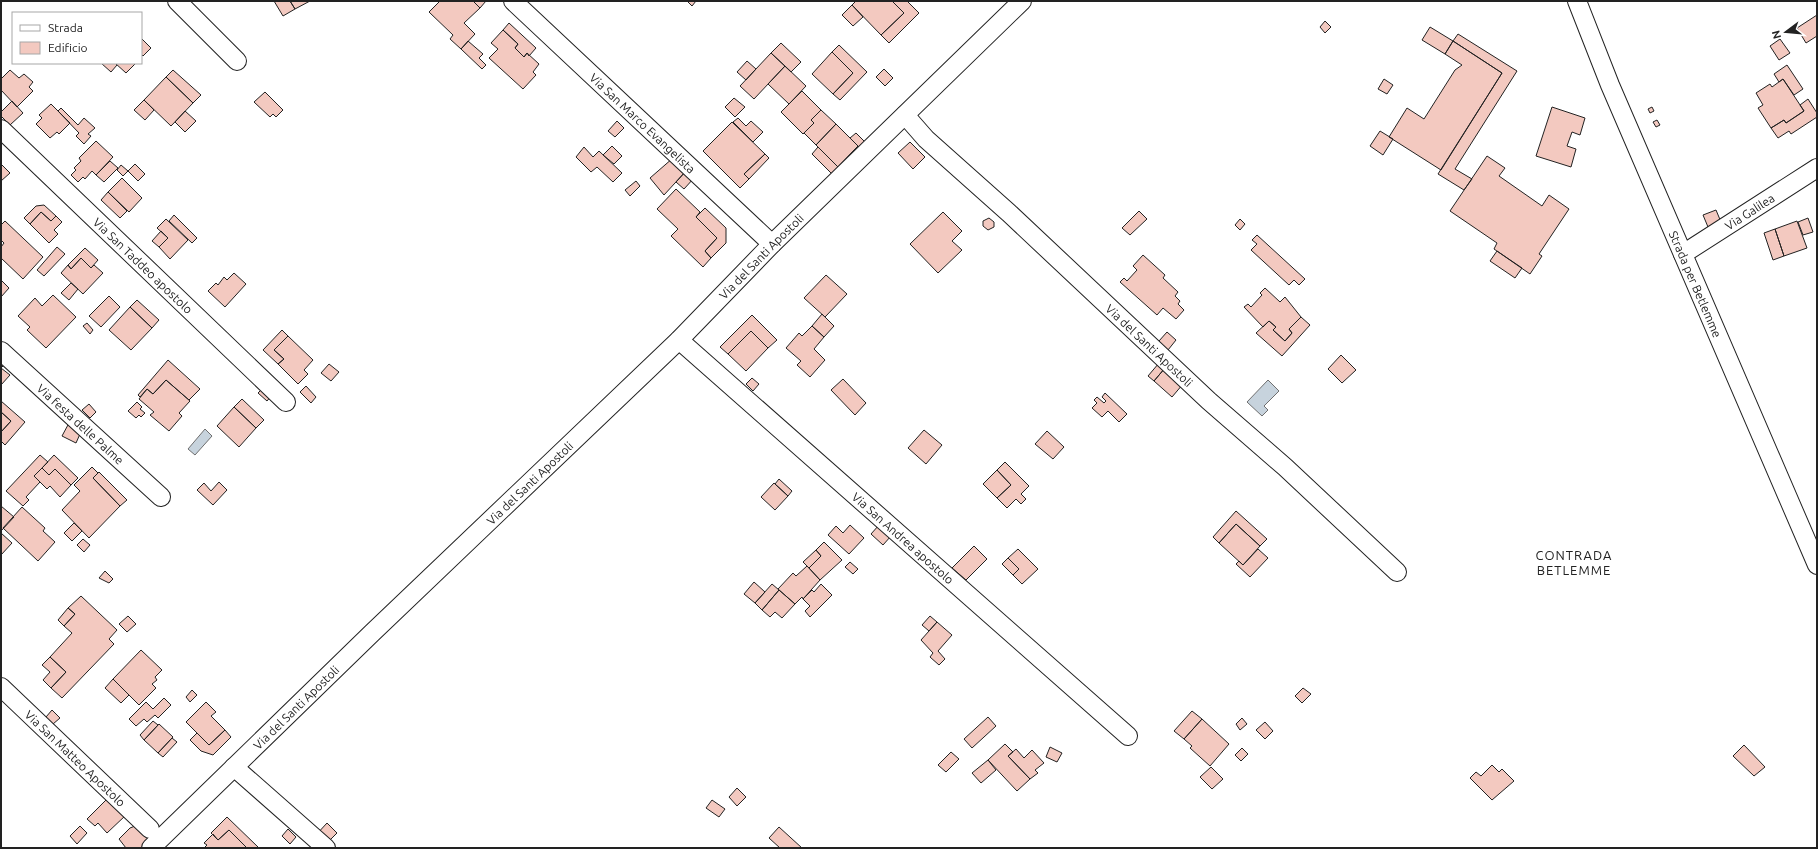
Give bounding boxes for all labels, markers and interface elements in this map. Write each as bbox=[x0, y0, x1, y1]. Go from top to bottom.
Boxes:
legend bbox=[12, 12, 142, 64]
north arrow bbox=[1766, 12, 1806, 52]
text: Strada bbox=[48, 21, 83, 34]
text: N bbox=[1769, 29, 1783, 40]
text: Edificio bbox=[48, 41, 88, 54]
street label: Via San Marco Evangelista bbox=[587, 70, 698, 175]
street label: Via Galilea bbox=[1722, 191, 1777, 232]
street label: Via del Santi Apostoli bbox=[716, 211, 806, 301]
street label: Via San Taddeo apostolo bbox=[91, 215, 195, 316]
street label: Strada per Betlemme bbox=[1667, 229, 1725, 339]
street label: Via del Santi Apostoli bbox=[1104, 301, 1196, 389]
street label: Via festa delle Palme bbox=[35, 381, 127, 467]
street label: Via del Santi Apostoli bbox=[484, 439, 575, 527]
street label: Via San Andrea apostolo bbox=[850, 490, 957, 586]
district label: CONTRADA BETLEMME bbox=[1536, 548, 1612, 577]
street label: Via del Santi Apostoli bbox=[250, 663, 341, 752]
street label: Via San Matteo Apostolo bbox=[23, 707, 128, 809]

